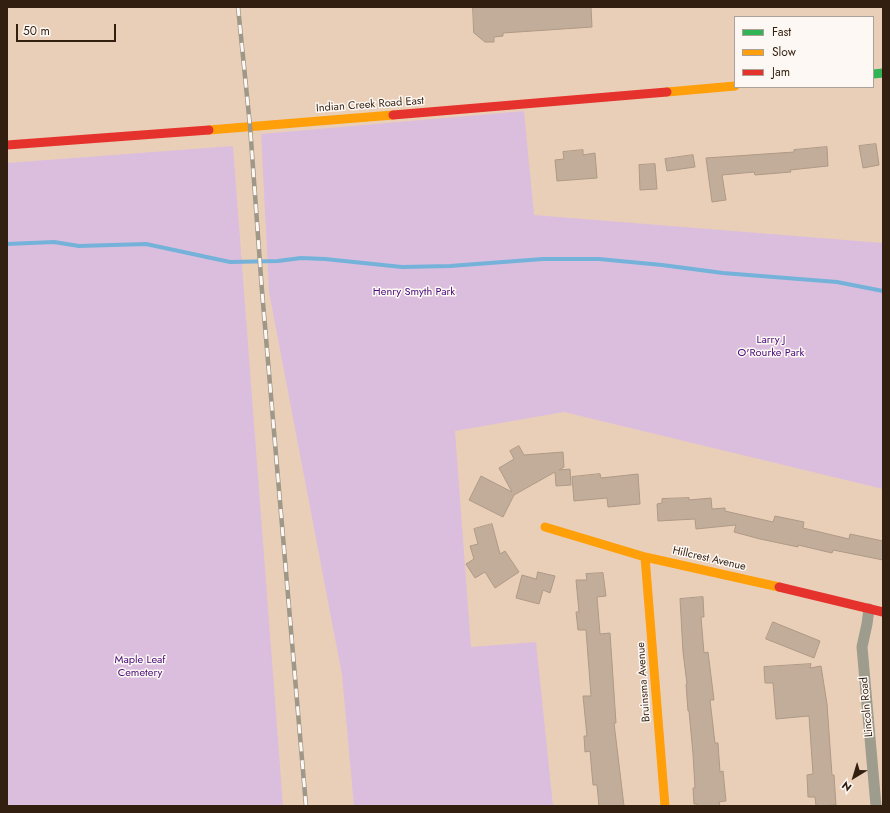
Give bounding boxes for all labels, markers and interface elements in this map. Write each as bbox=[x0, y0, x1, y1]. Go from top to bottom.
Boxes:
scale bar bbox=[18, 16, 118, 42]
legend bbox=[734, 16, 874, 88]
text: 50 m bbox=[23, 22, 50, 40]
text: Fast bbox=[772, 23, 791, 41]
text: Slow bbox=[772, 43, 796, 61]
text: Jam bbox=[772, 63, 790, 81]
street label: Indian Creek Road East bbox=[316, 95, 424, 115]
park label: Henry Smyth Park bbox=[373, 285, 455, 299]
park label: Larry J O'Rourke Park bbox=[738, 333, 804, 359]
street label: Hillcrest Avenue bbox=[671, 544, 747, 574]
street label: Bruinsma Avenue bbox=[635, 642, 653, 722]
park label: Maple Leaf Cemetery bbox=[114, 653, 166, 679]
street label: Lincoln Road bbox=[858, 676, 876, 738]
north arrow bbox=[834, 757, 874, 797]
text: N bbox=[838, 777, 855, 795]

